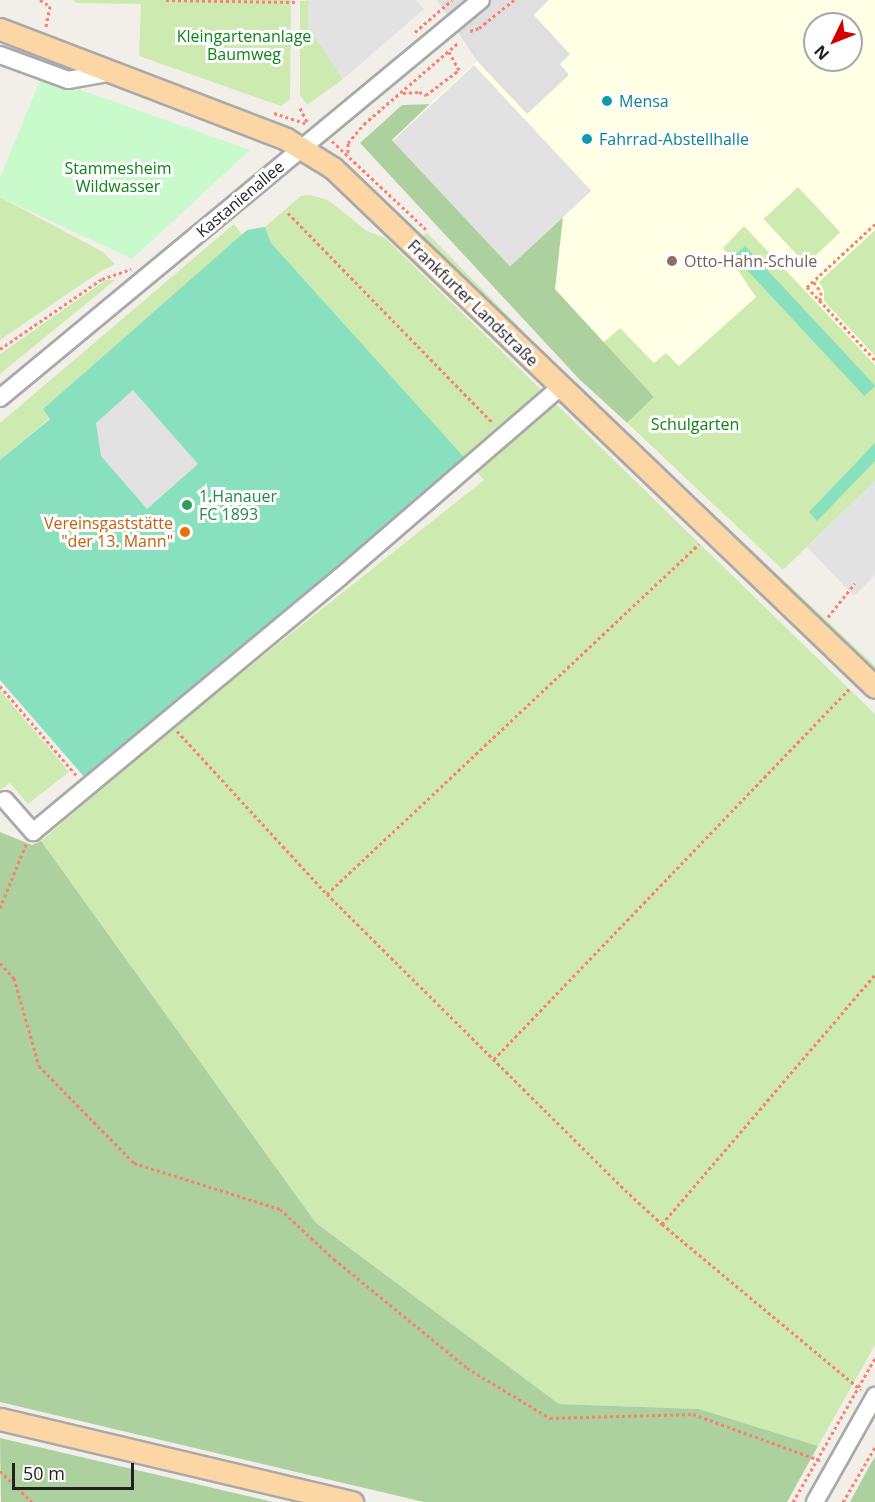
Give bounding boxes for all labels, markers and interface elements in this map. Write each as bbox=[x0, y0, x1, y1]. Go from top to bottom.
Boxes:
north arrow bbox=[803, 12, 863, 72]
park label: Kleingartenanlage Baumweg bbox=[177, 26, 311, 64]
text: N bbox=[809, 41, 834, 65]
place label: Mensa bbox=[619, 91, 669, 111]
marker: Mensa bbox=[600, 94, 614, 108]
place label: Fahrrad-Abstellhalle bbox=[599, 129, 749, 149]
marker: Fahrrad-Abstellhalle bbox=[580, 132, 594, 146]
street label: Kastanienallee bbox=[192, 157, 288, 241]
park label: Stammesheim Wildwasser bbox=[64, 158, 172, 196]
street label: Frankfurter Landstraße bbox=[404, 236, 542, 370]
place label: Otto-Hahn-Schule bbox=[684, 251, 817, 271]
marker: Otto-Hahn-Schule bbox=[665, 254, 679, 268]
park label: Schulgarten bbox=[651, 414, 739, 434]
place label: 1.Hanauer FC 1893 bbox=[199, 486, 277, 524]
marker: 1.Hanauer FC 1893 bbox=[180, 498, 194, 512]
place label: Vereinsgaststätte "der 13. Mann" bbox=[44, 513, 173, 551]
marker: Vereinsgaststätte "der 13. Mann" bbox=[178, 525, 192, 539]
scale bar bbox=[15, 1451, 136, 1489]
text: 50 m bbox=[23, 1461, 65, 1485]

